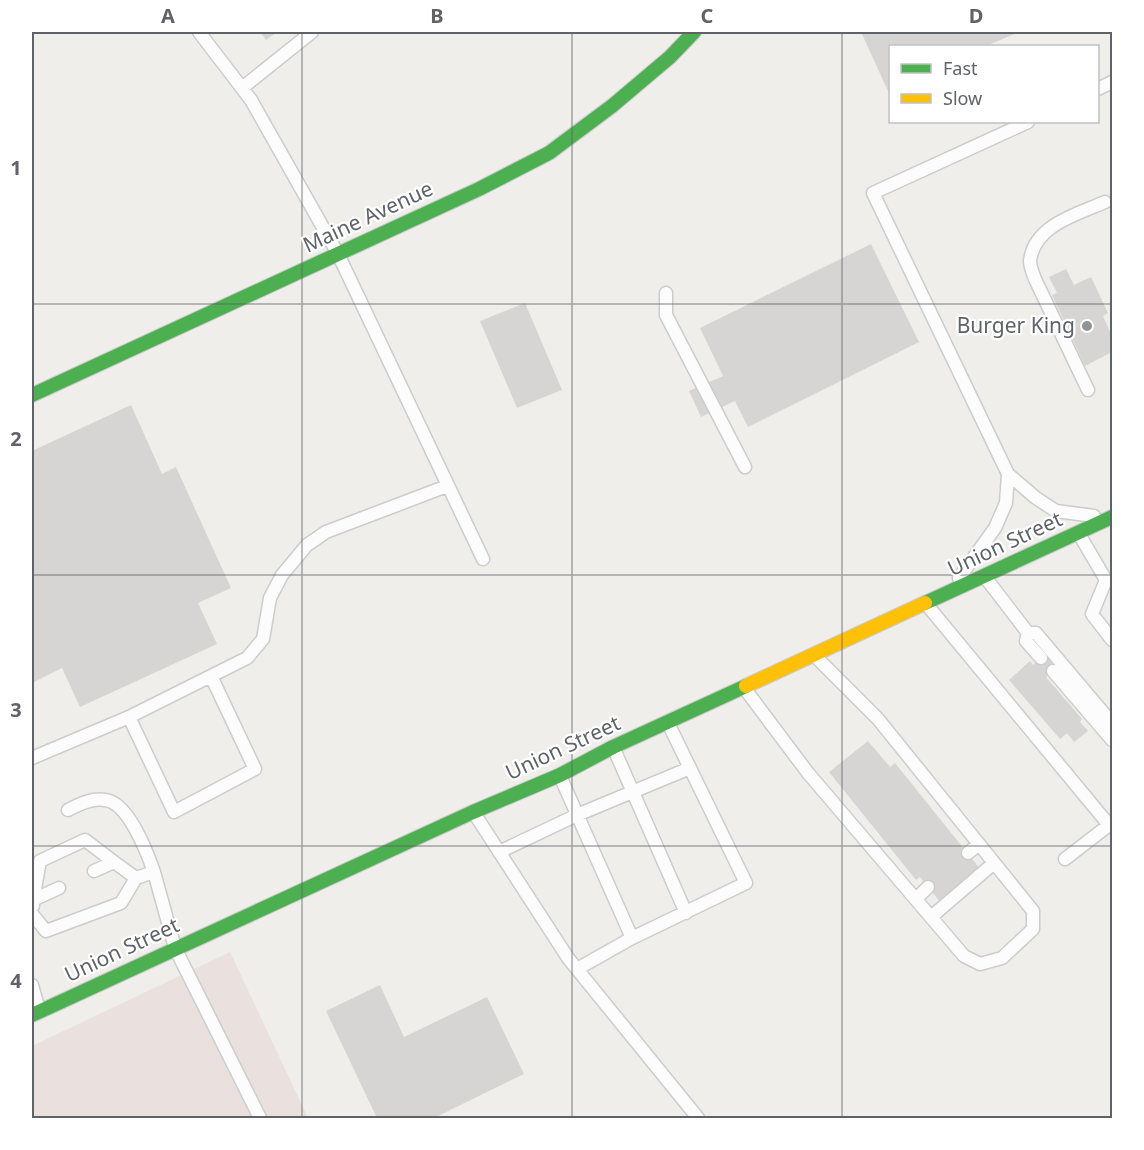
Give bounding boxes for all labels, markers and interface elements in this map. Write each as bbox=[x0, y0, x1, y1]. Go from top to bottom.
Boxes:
text: A bbox=[161, 2, 175, 29]
text: B bbox=[430, 2, 444, 29]
text: C bbox=[701, 2, 714, 29]
text: D bbox=[969, 2, 983, 29]
legend bbox=[889, 45, 1099, 123]
text: Fast bbox=[943, 56, 978, 80]
text: Slow bbox=[943, 86, 982, 110]
text: 1 bbox=[10, 154, 22, 181]
street label: Maine Avenue bbox=[298, 174, 437, 258]
place label: Burger King bbox=[957, 311, 1075, 339]
marker: Burger King bbox=[1080, 319, 1094, 333]
text: 2 bbox=[10, 425, 22, 452]
street label: Union Street bbox=[943, 504, 1067, 582]
text: 3 bbox=[10, 696, 22, 723]
street label: Union Street bbox=[501, 708, 625, 786]
street label: Union Street bbox=[60, 910, 184, 988]
text: 4 bbox=[10, 967, 22, 994]

